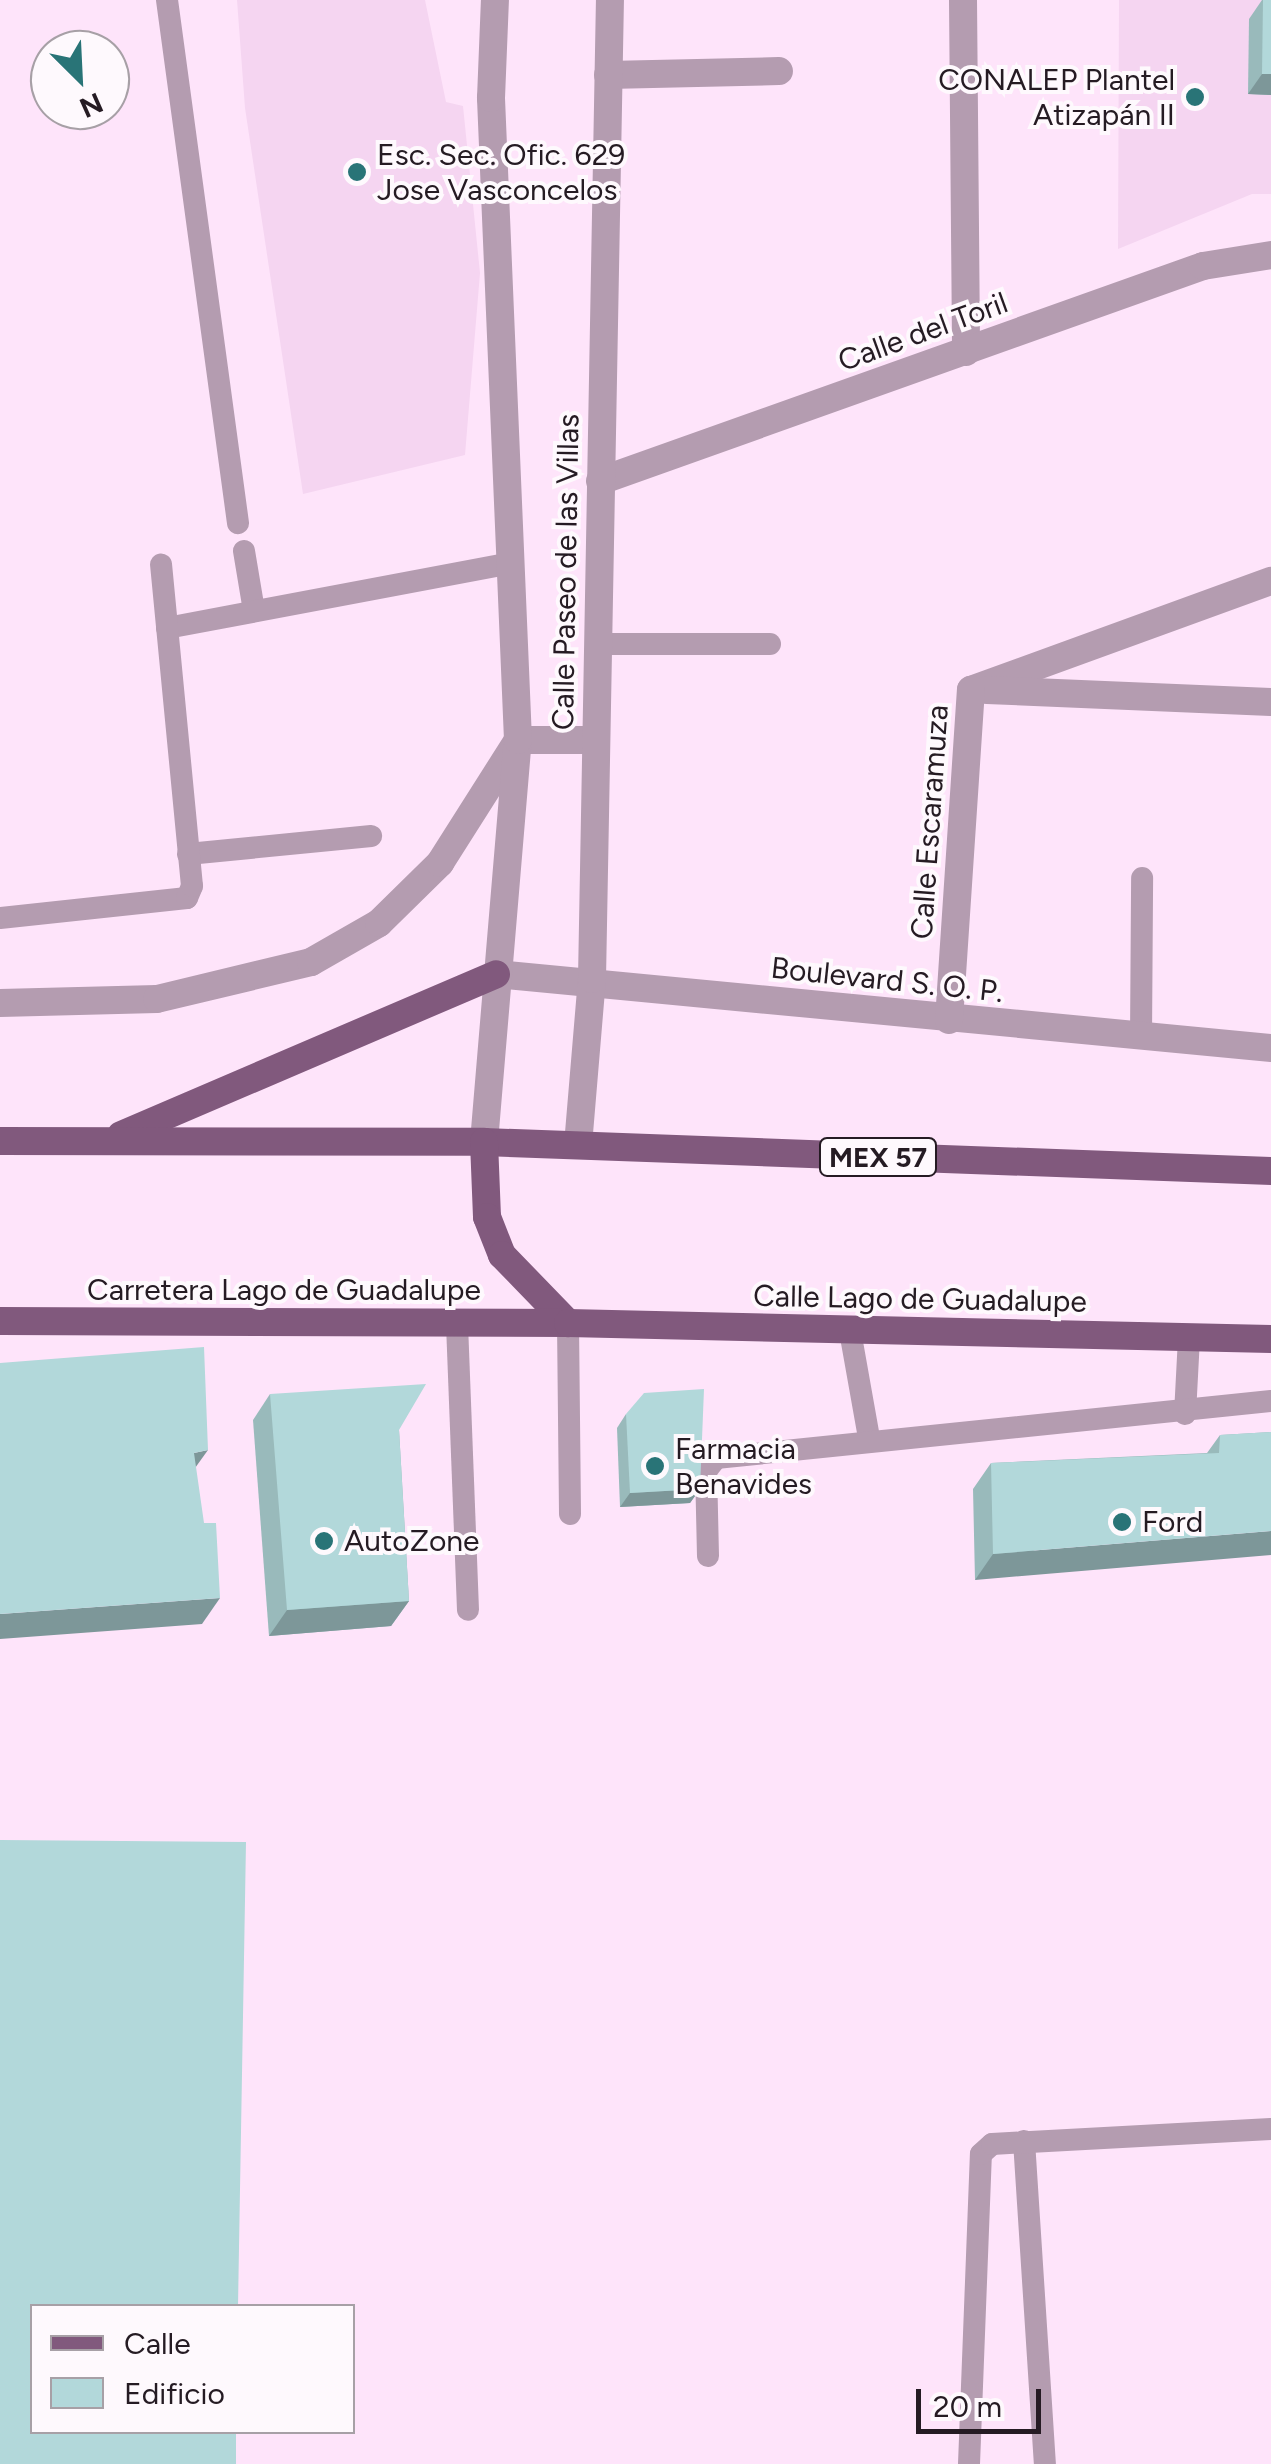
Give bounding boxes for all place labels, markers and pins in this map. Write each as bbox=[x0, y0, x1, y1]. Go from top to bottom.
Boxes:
place label: CONALEP Plantel Atizapán II bbox=[938, 62, 1175, 132]
marker: CONALEP Plantel Atizapán II bbox=[1184, 86, 1206, 108]
place label: Esc. Sec. Ofic. 629 Jose Vasconcelos bbox=[377, 137, 625, 208]
marker: Esc. Sec. Ofic. 629 Jose Vasconcelos bbox=[346, 161, 368, 183]
place label: Farmacia Benavides bbox=[675, 1431, 812, 1502]
marker: Farmacia Benavides bbox=[644, 1455, 666, 1477]
place label: Ford bbox=[1142, 1504, 1203, 1540]
marker: Ford bbox=[1111, 1511, 1133, 1533]
place label: AutoZone bbox=[344, 1523, 479, 1559]
marker: AutoZone bbox=[313, 1530, 335, 1552]

